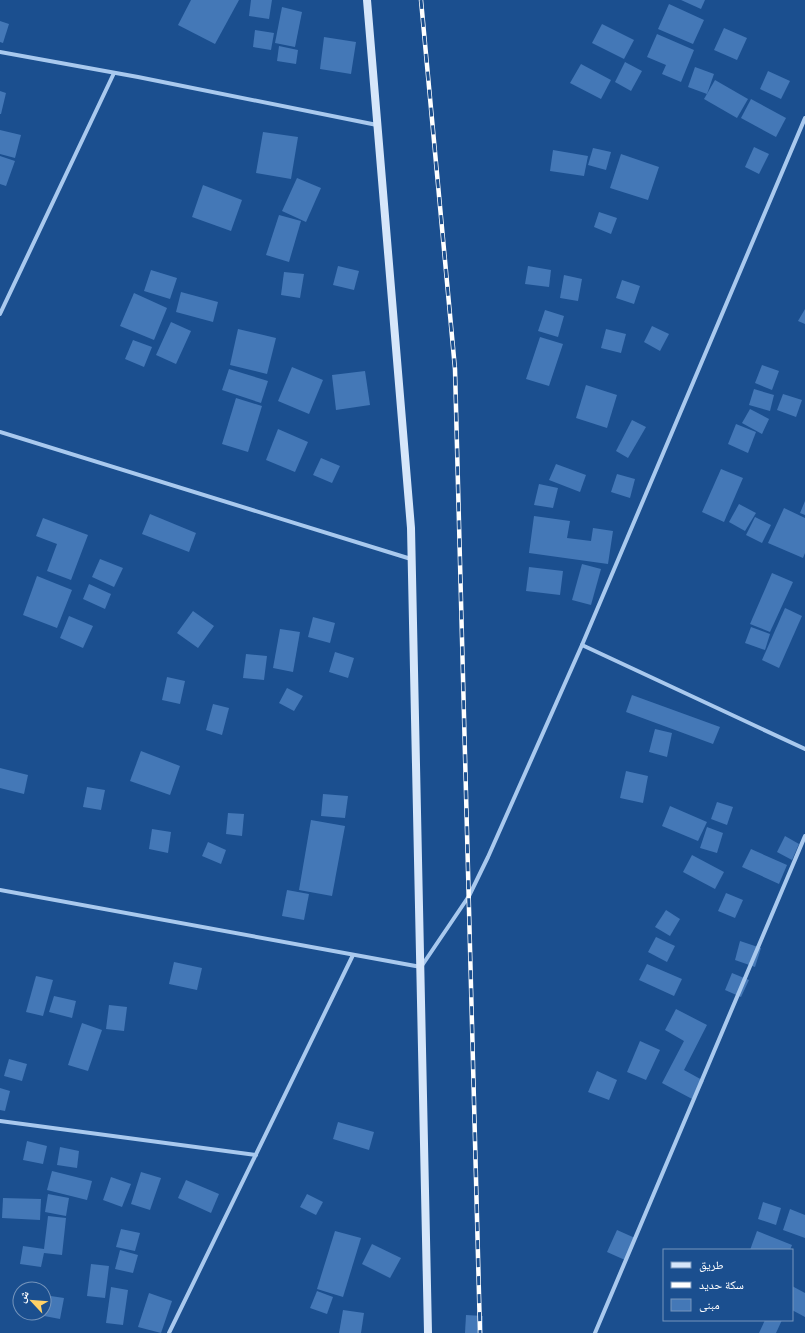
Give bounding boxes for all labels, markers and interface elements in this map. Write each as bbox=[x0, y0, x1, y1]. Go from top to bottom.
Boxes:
legend bbox=[663, 1249, 793, 1321]
text: طريق bbox=[699, 1258, 724, 1272]
text: سكة حديد bbox=[699, 1278, 744, 1292]
north arrow bbox=[12, 1281, 52, 1321]
text: ش bbox=[15, 1288, 33, 1305]
text: مبنى bbox=[699, 1298, 720, 1312]

